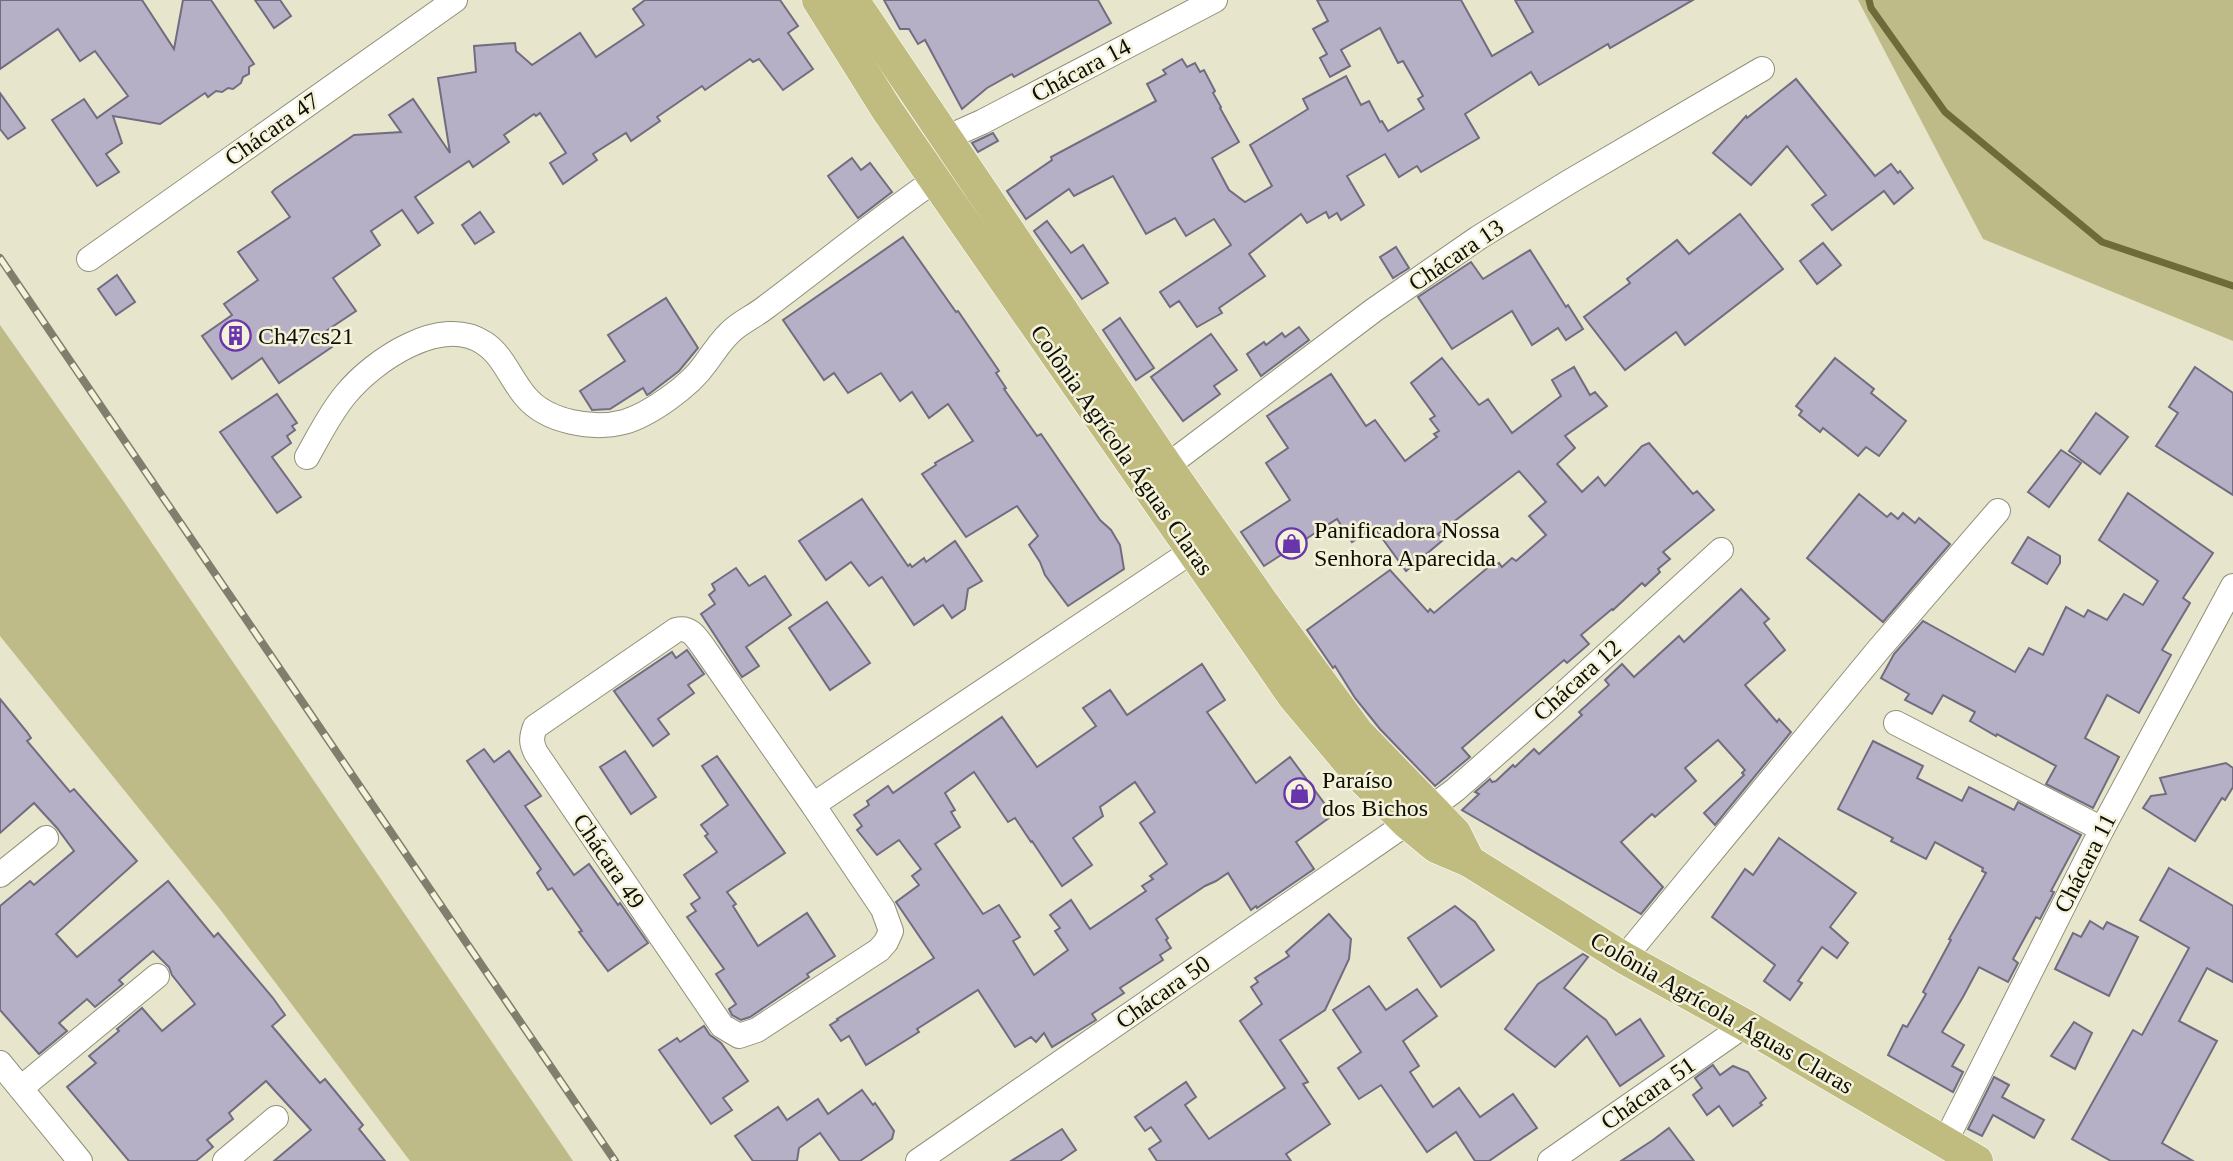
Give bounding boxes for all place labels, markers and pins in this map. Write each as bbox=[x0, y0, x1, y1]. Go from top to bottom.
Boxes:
building icon: Ch47cs21 bbox=[218, 319, 252, 353]
place label: Ch47cs21 bbox=[258, 323, 354, 349]
place label: Panificadora Nossa Senhora Aparecida bbox=[1314, 517, 1500, 571]
shop icon: Panificadora Nossa Senhora Aparecida bbox=[1274, 527, 1308, 561]
place label: Paraíso dos Bichos bbox=[1322, 767, 1428, 821]
shop icon: Paraíso dos Bichos bbox=[1282, 777, 1316, 811]

